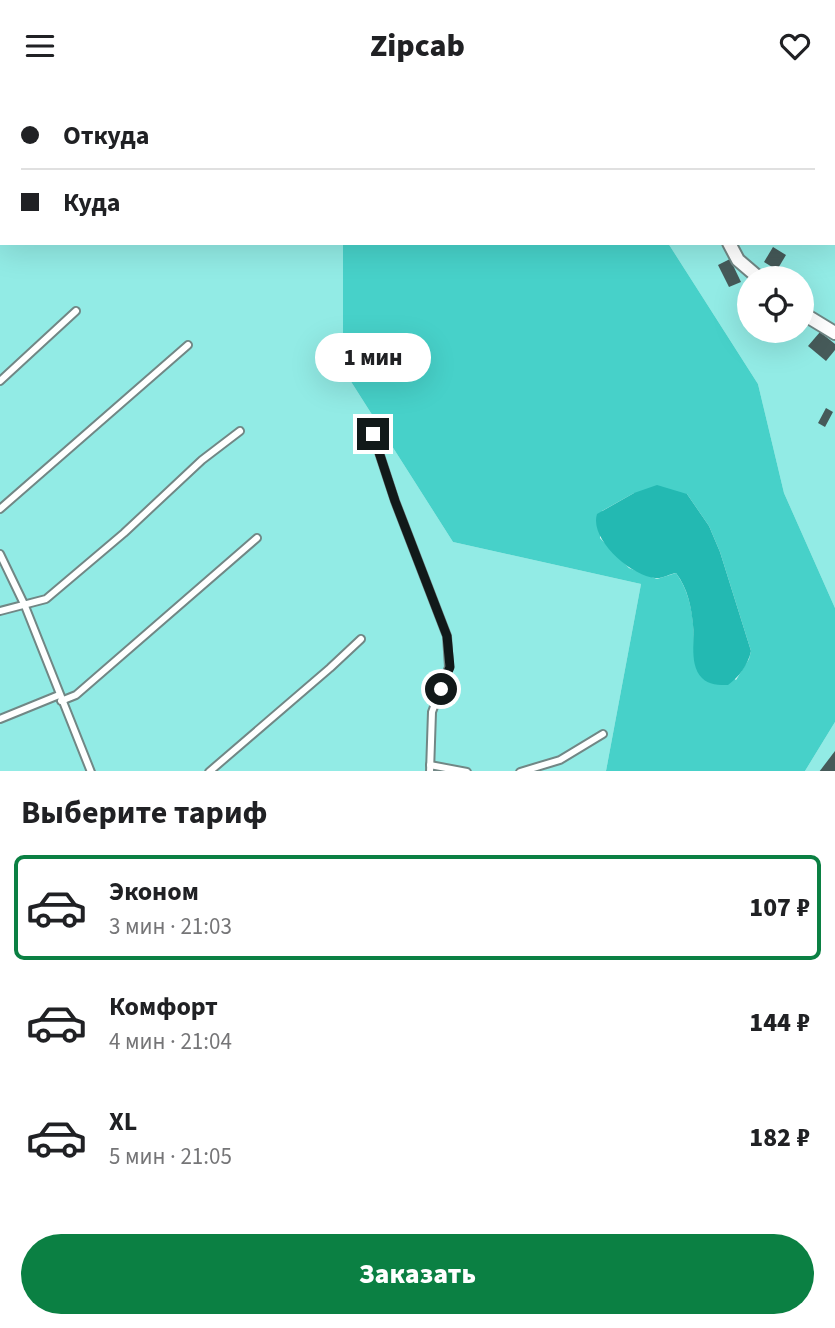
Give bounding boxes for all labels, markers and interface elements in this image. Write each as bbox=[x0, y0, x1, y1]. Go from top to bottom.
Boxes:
text: Zipcab bbox=[370, 23, 465, 69]
icon: menu bbox=[21, 27, 59, 65]
icon: heart bbox=[776, 27, 814, 65]
text: Откуда bbox=[63, 117, 150, 154]
text: Куда bbox=[63, 184, 121, 221]
map controls bbox=[737, 266, 814, 343]
button: locate bbox=[737, 266, 814, 343]
callout: 1 мин bbox=[315, 333, 431, 381]
text: 1 мин bbox=[343, 341, 403, 374]
route end bbox=[357, 418, 389, 450]
route start bbox=[425, 673, 457, 705]
text: Выберите тариф bbox=[21, 790, 268, 836]
text: Эконом bbox=[109, 873, 199, 910]
icon: car bbox=[25, 876, 88, 939]
text: 107 ₽ bbox=[749, 889, 810, 926]
text: 3 мин · 21:03 bbox=[109, 910, 232, 943]
text: Комфорт bbox=[109, 988, 218, 1025]
icon: car bbox=[25, 991, 88, 1054]
text: 144 ₽ bbox=[749, 1004, 810, 1041]
text: 4 мин · 21:04 bbox=[109, 1025, 232, 1058]
text: XL bbox=[109, 1103, 137, 1140]
icon: car bbox=[25, 1106, 88, 1169]
text: 182 ₽ bbox=[749, 1119, 810, 1156]
text: 5 мин · 21:05 bbox=[109, 1140, 232, 1173]
button: Заказать bbox=[21, 1234, 814, 1314]

